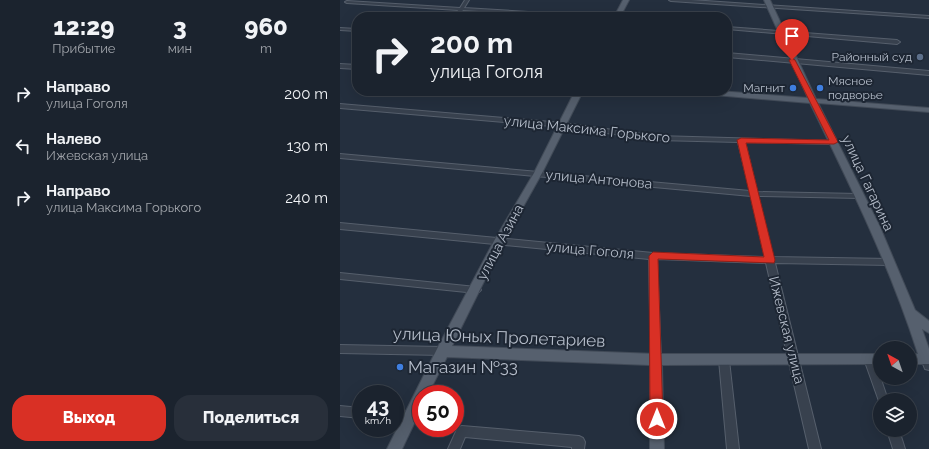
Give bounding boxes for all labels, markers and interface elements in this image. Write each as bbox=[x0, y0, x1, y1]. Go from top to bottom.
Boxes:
text: 12:29 bbox=[53, 12, 114, 41]
text: 3 bbox=[173, 12, 187, 41]
text: 960 bbox=[244, 12, 288, 41]
pin bbox=[775, 19, 809, 60]
icon: arrive bbox=[781, 25, 803, 47]
text: 200 m bbox=[430, 27, 513, 60]
icon: right bbox=[364, 28, 416, 80]
text: Прибытие bbox=[52, 41, 116, 56]
text: мин bbox=[168, 41, 192, 56]
text: m bbox=[260, 41, 272, 56]
place label: Районный суд bbox=[832, 50, 912, 64]
marker: Районный суд bbox=[915, 52, 925, 62]
text: улица Гоголя bbox=[430, 61, 543, 82]
place label: Мясное подворье bbox=[828, 74, 883, 102]
text: Направо bbox=[46, 78, 110, 96]
place label: Магнит bbox=[743, 81, 785, 95]
icon: right bbox=[12, 83, 34, 105]
marker: Магнит bbox=[788, 83, 798, 93]
marker: Мясное подворье bbox=[815, 83, 825, 93]
text: 200 m bbox=[284, 85, 328, 103]
text: улица Гоголя bbox=[46, 96, 128, 111]
street label: улица Максима Горького bbox=[503, 112, 671, 146]
text: Налево bbox=[46, 130, 101, 148]
street label: улица Гагарина bbox=[839, 132, 897, 234]
icon: left bbox=[12, 135, 34, 157]
text: 130 m bbox=[287, 137, 328, 155]
text: Ижевская улица bbox=[46, 148, 148, 163]
street label: улица Антонова bbox=[545, 166, 653, 192]
text: Направо bbox=[46, 182, 110, 200]
icon: right bbox=[12, 187, 34, 209]
text: 240 m bbox=[285, 189, 328, 207]
text: улица Максима Горького bbox=[46, 200, 201, 215]
street label: улица Азина bbox=[474, 202, 526, 282]
street label: улица Гоголя bbox=[545, 238, 635, 262]
street label: Ижевская улица bbox=[766, 275, 808, 385]
street label: улица Юных Пролетариев bbox=[392, 323, 606, 351]
north arrow bbox=[873, 341, 917, 385]
map controls bbox=[873, 341, 917, 437]
place label: Магазин №33 bbox=[408, 357, 518, 377]
marker: Магазин №33 bbox=[395, 362, 405, 372]
speed limit sign: 50 bbox=[412, 385, 464, 437]
button: layers bbox=[873, 393, 917, 437]
text: 43 bbox=[367, 394, 389, 418]
button: Выход bbox=[12, 395, 166, 441]
button: Поделиться bbox=[174, 395, 328, 441]
position arrow bbox=[636, 398, 678, 440]
text: km/h bbox=[365, 415, 391, 426]

